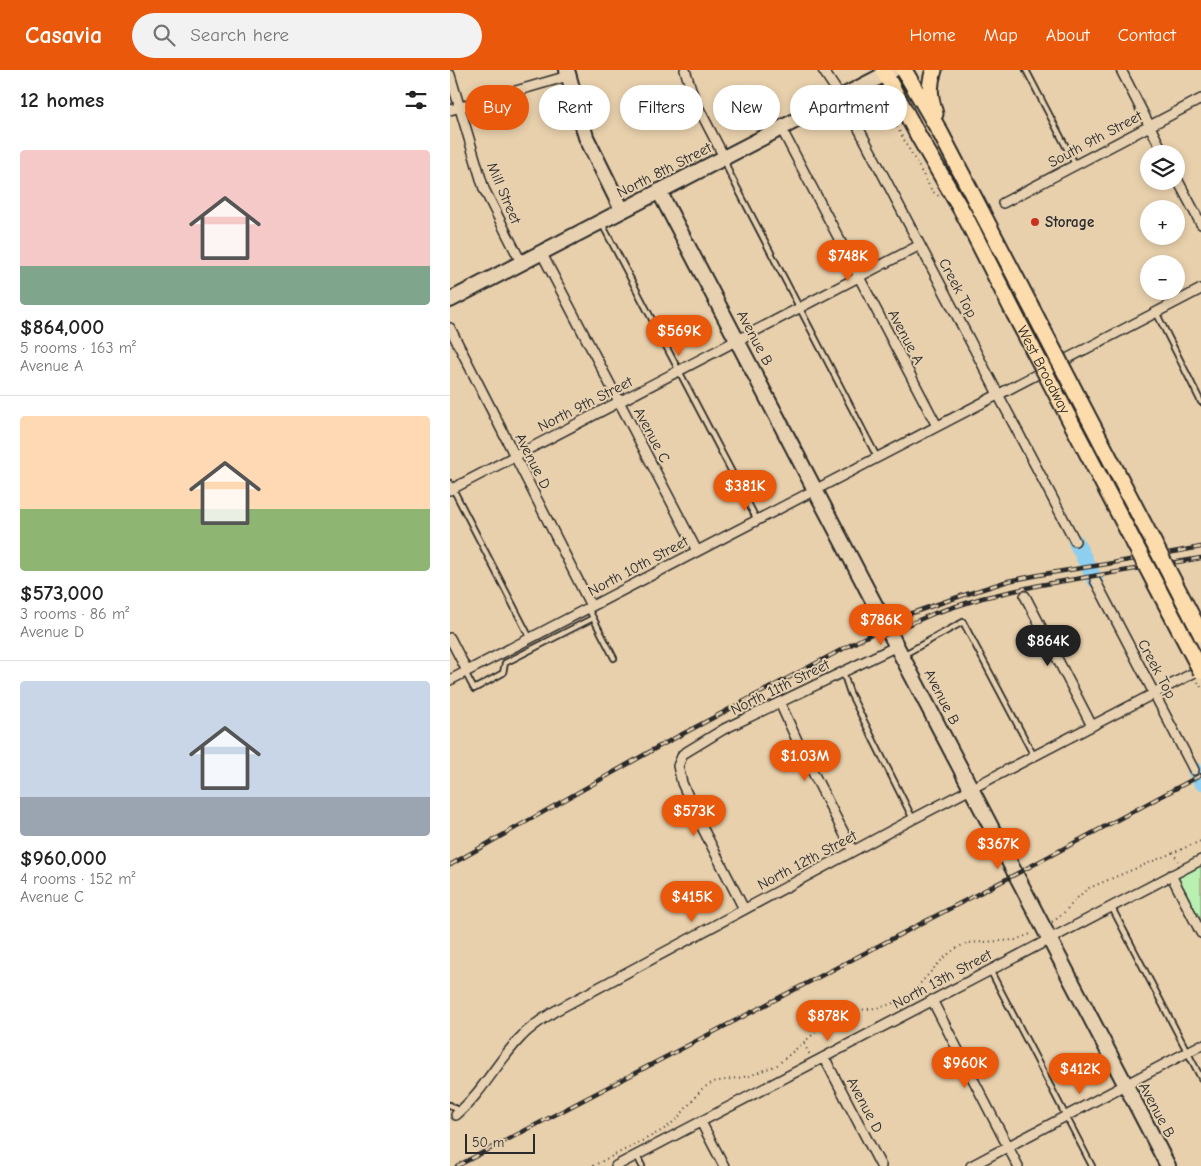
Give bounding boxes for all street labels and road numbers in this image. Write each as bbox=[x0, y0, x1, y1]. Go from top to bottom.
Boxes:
street label: South 9th Street bbox=[1045, 106, 1146, 171]
street label: North 8th Street bbox=[614, 138, 715, 202]
street label: Mill Street bbox=[483, 160, 525, 227]
street label: Creek Top bbox=[935, 255, 981, 321]
street label: Avenue B bbox=[733, 307, 777, 369]
street label: Avenue A bbox=[884, 307, 928, 368]
street label: West Broadway bbox=[1013, 323, 1074, 417]
street label: North 9th Street bbox=[535, 372, 636, 436]
street label: Avenue C bbox=[630, 404, 674, 466]
street label: Avenue D bbox=[511, 430, 555, 492]
street label: North 10th Street bbox=[585, 532, 692, 600]
street label: Creek Top bbox=[1134, 636, 1180, 702]
street label: North 11th Street bbox=[728, 655, 833, 719]
street label: Avenue B bbox=[920, 666, 964, 728]
street label: North 12th Street bbox=[754, 826, 860, 894]
street label: North 13th Street bbox=[889, 945, 995, 1013]
street label: Avenue D bbox=[843, 1074, 887, 1136]
street label: Avenue B bbox=[1135, 1079, 1179, 1141]

